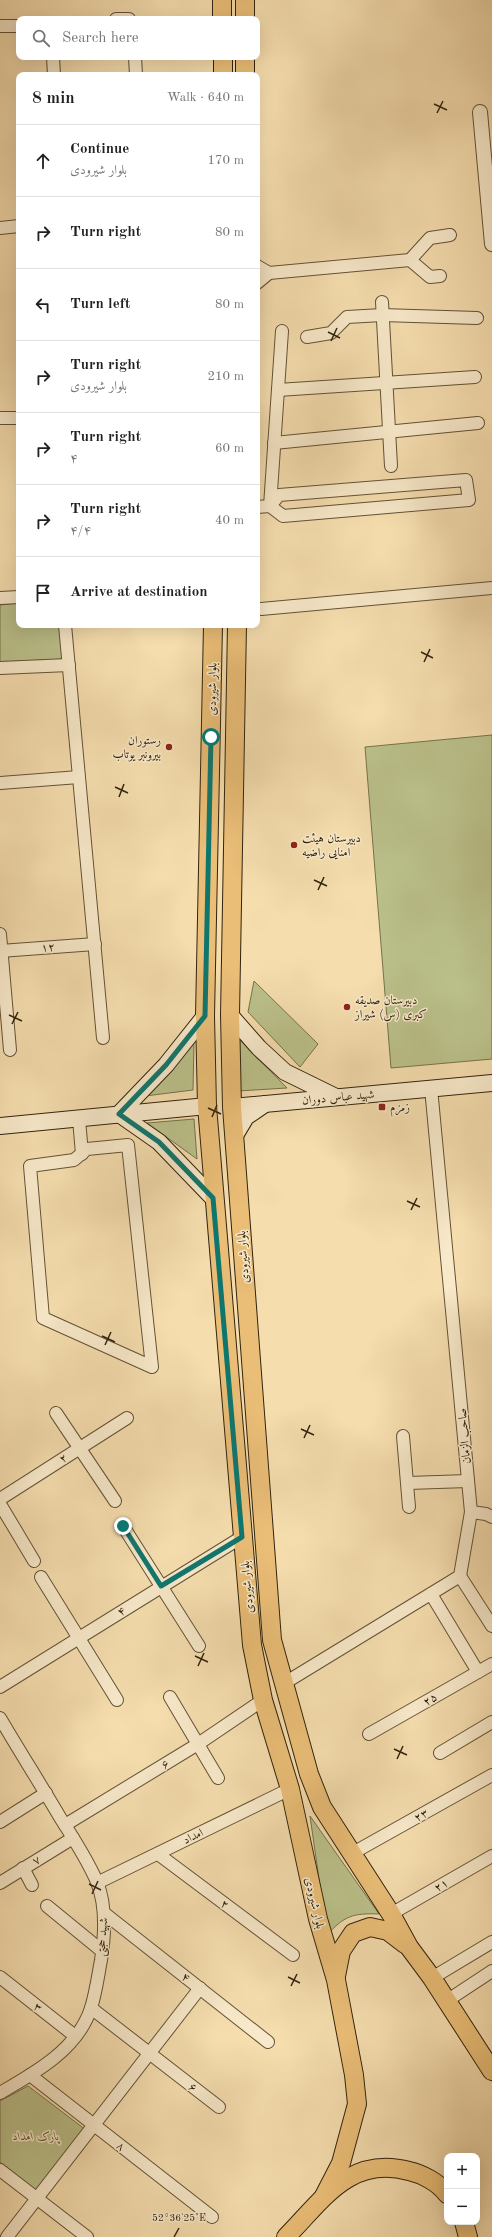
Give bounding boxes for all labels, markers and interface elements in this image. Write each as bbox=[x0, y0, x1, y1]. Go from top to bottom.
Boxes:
search box bbox=[16, 16, 260, 60]
icon: search bbox=[30, 27, 52, 49]
text: Search here bbox=[62, 31, 139, 46]
text: 8 min bbox=[32, 90, 75, 107]
text: Walk · 640 m bbox=[167, 91, 244, 104]
text: Continue bbox=[70, 142, 129, 157]
icon: ahead bbox=[32, 150, 54, 172]
text: 170 m bbox=[207, 154, 244, 167]
text: بلوار شیرودی bbox=[70, 164, 127, 177]
icon: right bbox=[32, 222, 54, 244]
text: Turn right bbox=[70, 225, 141, 240]
text: 80 m bbox=[215, 226, 244, 239]
icon: left bbox=[32, 294, 54, 316]
text: Turn left bbox=[70, 297, 130, 312]
text: 80 m bbox=[215, 298, 244, 311]
text: Turn right bbox=[70, 358, 141, 373]
icon: right bbox=[32, 366, 54, 388]
text: 210 m bbox=[207, 370, 244, 383]
text: بلوار شیرودی bbox=[70, 380, 127, 393]
text: Turn right bbox=[70, 430, 141, 445]
icon: right bbox=[32, 438, 54, 460]
text: 60 m bbox=[215, 442, 244, 455]
text: ۴ bbox=[70, 452, 78, 465]
text: Turn right bbox=[70, 502, 141, 517]
icon: right bbox=[32, 510, 54, 532]
text: 40 m bbox=[215, 514, 244, 527]
text: ۴/۴ bbox=[70, 524, 91, 537]
icon: arrive bbox=[32, 582, 54, 604]
text: Arrive at destination bbox=[70, 585, 208, 600]
street label: بلوار شیرودی bbox=[207, 663, 220, 715]
route start bbox=[202, 728, 220, 746]
place label: رستوران بیرونبر یوتاب bbox=[113, 735, 161, 762]
marker: رستوران بیرونبر یوتاب bbox=[164, 742, 174, 752]
place label: دبیرستان هیئت امنایی راضیه bbox=[302, 833, 361, 860]
marker: دبیرستان هیئت امنایی راضیه bbox=[289, 840, 299, 850]
street label: ۱۲ bbox=[41, 942, 55, 954]
place label: دبیرستان صدیقه کبری (س) شیراز bbox=[354, 995, 427, 1022]
marker: دبیرستان صدیقه کبری (س) شیراز bbox=[342, 1002, 352, 1012]
street label: شهید عباس دوران bbox=[301, 1089, 375, 1108]
marker: زمزم bbox=[377, 1102, 387, 1112]
place label: زمزم bbox=[390, 1102, 410, 1118]
street label: بلوار شیرودی bbox=[236, 1230, 253, 1284]
street label: صاحب الزمان bbox=[457, 1407, 474, 1464]
street label: ۲ bbox=[57, 1452, 70, 1466]
route end bbox=[114, 1517, 132, 1535]
street label: بلوار شیرودی bbox=[240, 1560, 257, 1614]
street label: ۴ bbox=[115, 1605, 128, 1619]
street label: ۲۵ bbox=[421, 1691, 440, 1709]
street label: ۶ bbox=[159, 1758, 172, 1772]
street label: ۲۳ bbox=[412, 1807, 431, 1825]
street label: امداد bbox=[181, 1827, 206, 1847]
street label: ۷ bbox=[30, 1854, 43, 1868]
street label: بلوار شیرودی bbox=[301, 1876, 326, 1930]
street label: ۲۱ bbox=[432, 1877, 451, 1895]
street label: ۲ bbox=[218, 1898, 231, 1912]
street label: شهید حجتی bbox=[96, 1917, 112, 1957]
street label: ۴ bbox=[179, 1971, 192, 1985]
street label: ۳ bbox=[31, 2001, 44, 2015]
street label: ۶ bbox=[186, 2081, 199, 2095]
park label: پارک امداد bbox=[13, 2131, 61, 2145]
street label: ۸ bbox=[114, 2140, 127, 2154]
map controls bbox=[444, 2153, 480, 2225]
button: + bbox=[444, 2153, 480, 2189]
button: − bbox=[444, 2189, 480, 2225]
text: 52°36'25"E bbox=[152, 2213, 206, 2223]

